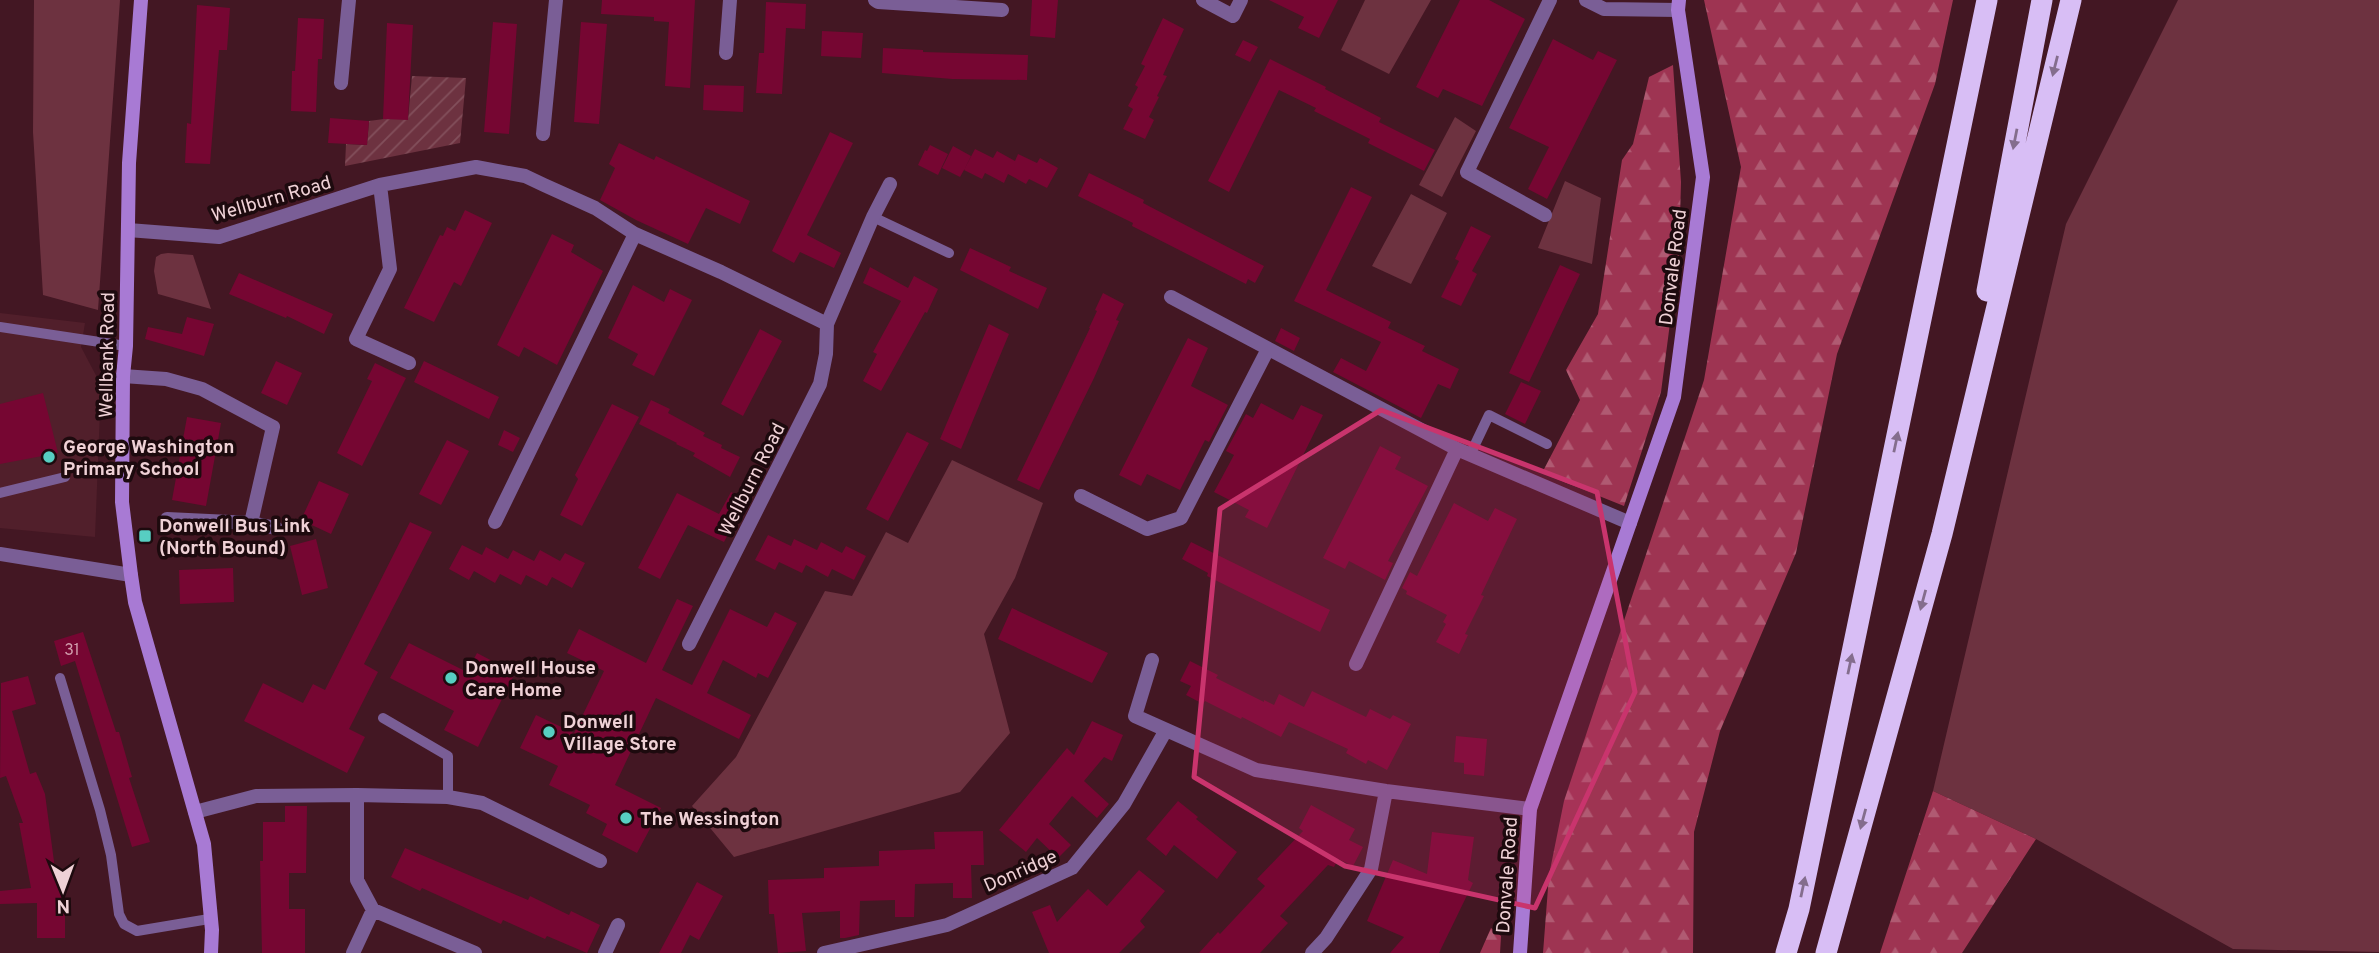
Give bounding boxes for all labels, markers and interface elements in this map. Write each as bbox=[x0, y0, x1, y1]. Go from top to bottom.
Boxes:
one-way arrow bbox=[2049, 55, 2060, 77]
one-way arrow bbox=[2009, 128, 2020, 150]
street label: Wellburn Road bbox=[209, 171, 334, 229]
street label: Donvale Road bbox=[1655, 208, 1693, 327]
street label: Wellbank Road bbox=[95, 292, 121, 418]
street label: Wellburn Road bbox=[714, 419, 792, 540]
one-way arrow bbox=[1891, 431, 1902, 453]
place label: George Washington Primary School bbox=[63, 436, 234, 482]
marker: George Washington Primary School bbox=[41, 449, 57, 465]
place label: Donwell Bus Link (North Bound) bbox=[159, 515, 311, 561]
marker: Donwell Bus Link (North Bound) bbox=[137, 528, 153, 544]
one-way arrow bbox=[1918, 590, 1928, 611]
house number: 31 bbox=[64, 641, 80, 661]
one-way arrow bbox=[1844, 653, 1855, 675]
place label: Donwell House Care Home bbox=[465, 657, 596, 703]
marker: Donwell House Care Home bbox=[443, 670, 459, 686]
place label: Donwell Village Store bbox=[563, 711, 677, 757]
marker: Donwell Village Store bbox=[541, 724, 557, 740]
place label: The Wessington bbox=[640, 808, 779, 832]
one-way arrow bbox=[1858, 809, 1868, 830]
marker: The Wessington bbox=[618, 810, 634, 826]
street label: Donvale Road bbox=[1492, 816, 1524, 934]
street label: Donridge bbox=[980, 845, 1061, 899]
north arrow bbox=[28, 855, 98, 925]
one-way arrow bbox=[1798, 876, 1809, 898]
text: N bbox=[56, 893, 70, 917]

